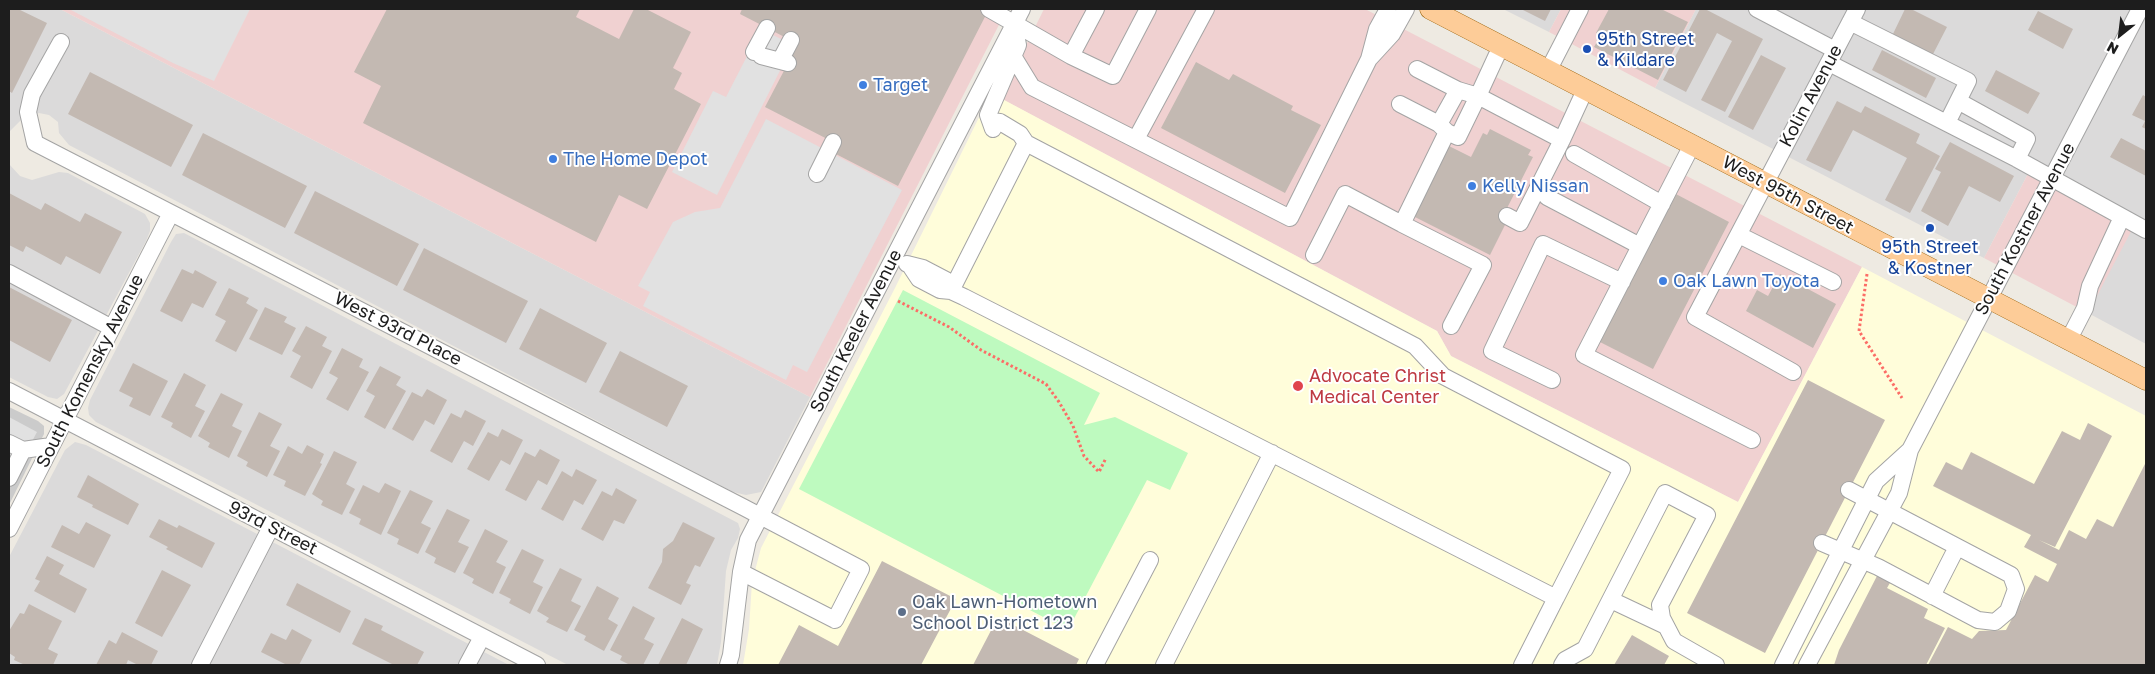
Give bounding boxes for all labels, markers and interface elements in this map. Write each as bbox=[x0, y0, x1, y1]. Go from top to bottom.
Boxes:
north arrow bbox=[2095, 10, 2145, 60]
place label: 95th Street & Kildare bbox=[1597, 28, 1694, 70]
text: N bbox=[2104, 39, 2121, 59]
street label: Kolin Avenue bbox=[1775, 41, 1847, 151]
marker: 95th Street & Kildare bbox=[1581, 43, 1593, 55]
place label: Target bbox=[873, 74, 928, 96]
marker: Target bbox=[857, 79, 869, 91]
street label: South Kostner Avenue bbox=[1970, 139, 2080, 319]
place label: The Home Depot bbox=[563, 148, 708, 170]
street label: West 95th Street bbox=[1719, 151, 1857, 239]
marker: The Home Depot bbox=[547, 153, 559, 165]
place label: Kelly Nissan bbox=[1482, 175, 1589, 197]
marker: Kelly Nissan bbox=[1466, 180, 1478, 192]
marker: 95th Street & Kostner bbox=[1924, 222, 1936, 234]
place label: 95th Street & Kostner bbox=[1881, 236, 1979, 278]
street label: South Keeler Avenue bbox=[806, 246, 906, 416]
place label: Oak Lawn Toyota bbox=[1673, 270, 1820, 292]
street label: South Komensky Avenue bbox=[32, 271, 148, 471]
marker: Oak Lawn Toyota bbox=[1657, 275, 1669, 287]
street label: West 93rd Place bbox=[331, 288, 465, 370]
place label: Advocate Christ Medical Center bbox=[1309, 365, 1446, 408]
marker: Advocate Christ Medical Center bbox=[1291, 379, 1305, 393]
street label: 93rd Street bbox=[225, 496, 321, 560]
place label: Oak Lawn-Hometown School District 123 bbox=[912, 591, 1097, 634]
marker: Oak Lawn-Hometown School District 123 bbox=[896, 606, 908, 618]

